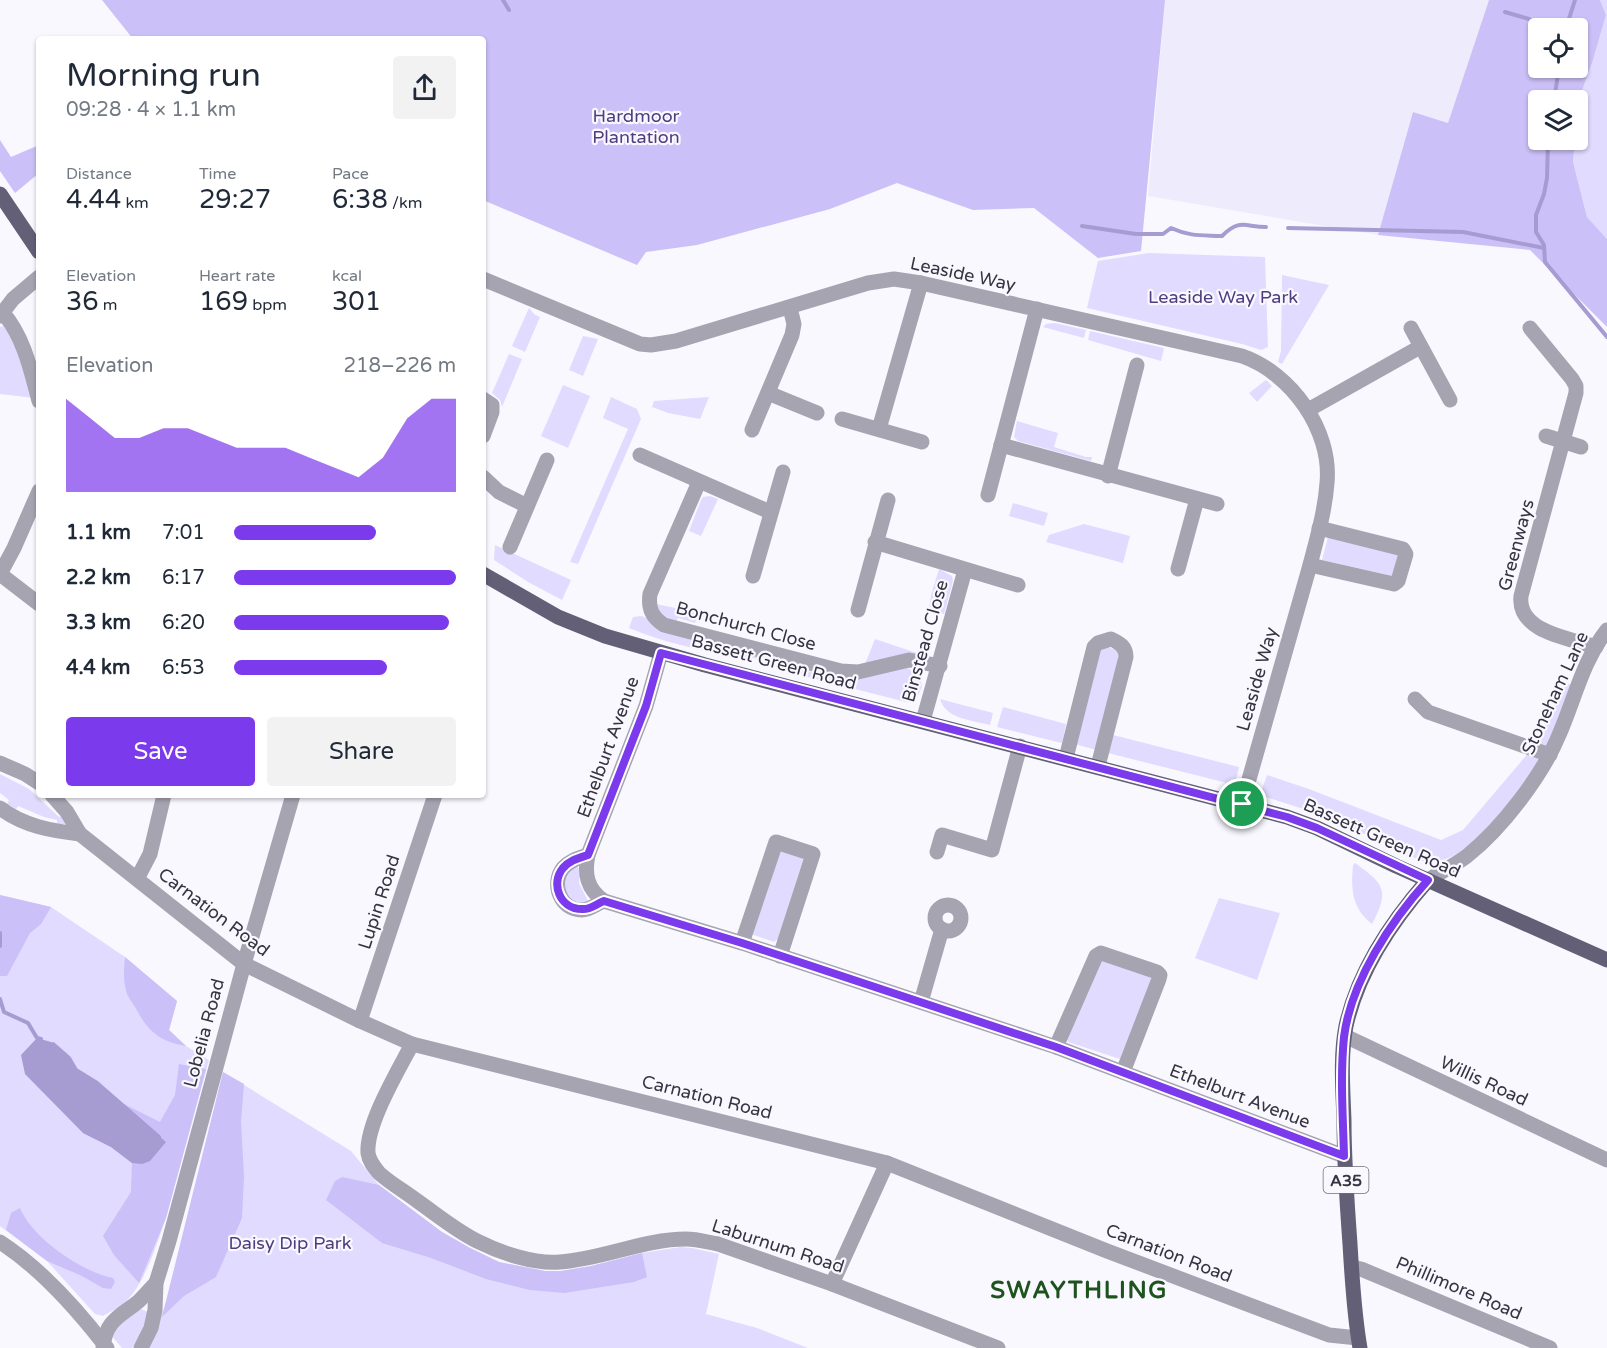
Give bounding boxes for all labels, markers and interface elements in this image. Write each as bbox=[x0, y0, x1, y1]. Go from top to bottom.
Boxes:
map controls bbox=[1528, 18, 1588, 150]
button: locate bbox=[1528, 18, 1588, 78]
text: Morning run bbox=[66, 56, 261, 95]
button: share bbox=[393, 56, 456, 119]
button: layers bbox=[1528, 90, 1588, 150]
text: 09:28 · 4 × 1.1 km bbox=[66, 98, 236, 122]
park label: Hardmoor Plantation bbox=[592, 105, 680, 148]
text: Distance bbox=[66, 164, 132, 184]
text: Time bbox=[199, 164, 236, 184]
text: Pace bbox=[332, 164, 369, 184]
text: 4.44 bbox=[66, 184, 121, 215]
text: 29:27 bbox=[199, 184, 271, 215]
text: 6:38 bbox=[332, 184, 388, 215]
text: km bbox=[121, 193, 149, 213]
text: /km bbox=[388, 193, 422, 213]
street label: Leaside Way bbox=[908, 252, 1018, 296]
text: Elevation bbox=[66, 266, 136, 286]
text: Heart rate bbox=[199, 266, 275, 286]
text: kcal bbox=[332, 266, 362, 286]
text: 36 bbox=[66, 286, 99, 317]
text: 169 bbox=[199, 286, 248, 317]
text: 301 bbox=[332, 286, 381, 317]
park label: Leaside Way Park bbox=[1148, 286, 1298, 308]
text: m bbox=[99, 295, 118, 315]
text: bpm bbox=[248, 295, 287, 315]
text: Elevation bbox=[66, 354, 153, 378]
text: 218–226 m bbox=[343, 354, 456, 378]
street label: Greenways bbox=[1493, 497, 1539, 593]
text: 1.1 km bbox=[66, 521, 131, 545]
text: 7:01 bbox=[162, 521, 205, 545]
text: 2.2 km bbox=[66, 566, 131, 590]
text: 6:17 bbox=[162, 566, 205, 590]
street label: Binstead Close bbox=[897, 577, 953, 705]
street label: Bonchurch Close bbox=[673, 597, 819, 655]
text: 3.3 km bbox=[66, 611, 131, 635]
text: 6:20 bbox=[162, 611, 205, 635]
street label: Leaside Way bbox=[1232, 624, 1282, 734]
street label: Stoneham Lane bbox=[1517, 628, 1593, 758]
street label: Bassett Green Road bbox=[689, 629, 859, 695]
text: 4.4 km bbox=[66, 656, 130, 680]
text: 6:53 bbox=[162, 656, 205, 680]
street label: Ethelburt Avenue bbox=[572, 673, 644, 821]
button: Save bbox=[66, 717, 255, 786]
button: Share bbox=[267, 717, 456, 786]
pin bbox=[1216, 778, 1267, 829]
icon: arrive bbox=[1225, 787, 1258, 820]
street label: Bassett Green Road bbox=[1300, 793, 1464, 883]
street label: Lupin Road bbox=[353, 852, 405, 952]
street label: Carnation Road bbox=[154, 863, 274, 961]
street label: Lobelia Road bbox=[179, 976, 229, 1090]
street label: Willis Road bbox=[1437, 1051, 1531, 1111]
street label: Ethelburt Avenue bbox=[1167, 1059, 1313, 1133]
street label: Carnation Road bbox=[640, 1070, 774, 1124]
road number: A35 bbox=[1324, 1167, 1368, 1193]
street label: Laburnum Road bbox=[709, 1214, 847, 1278]
street label: Carnation Road bbox=[1103, 1219, 1235, 1287]
park label: Daisy Dip Park bbox=[228, 1232, 352, 1254]
street label: Phillimore Road bbox=[1393, 1251, 1525, 1325]
district label: SWAYTHLING bbox=[990, 1276, 1168, 1305]

